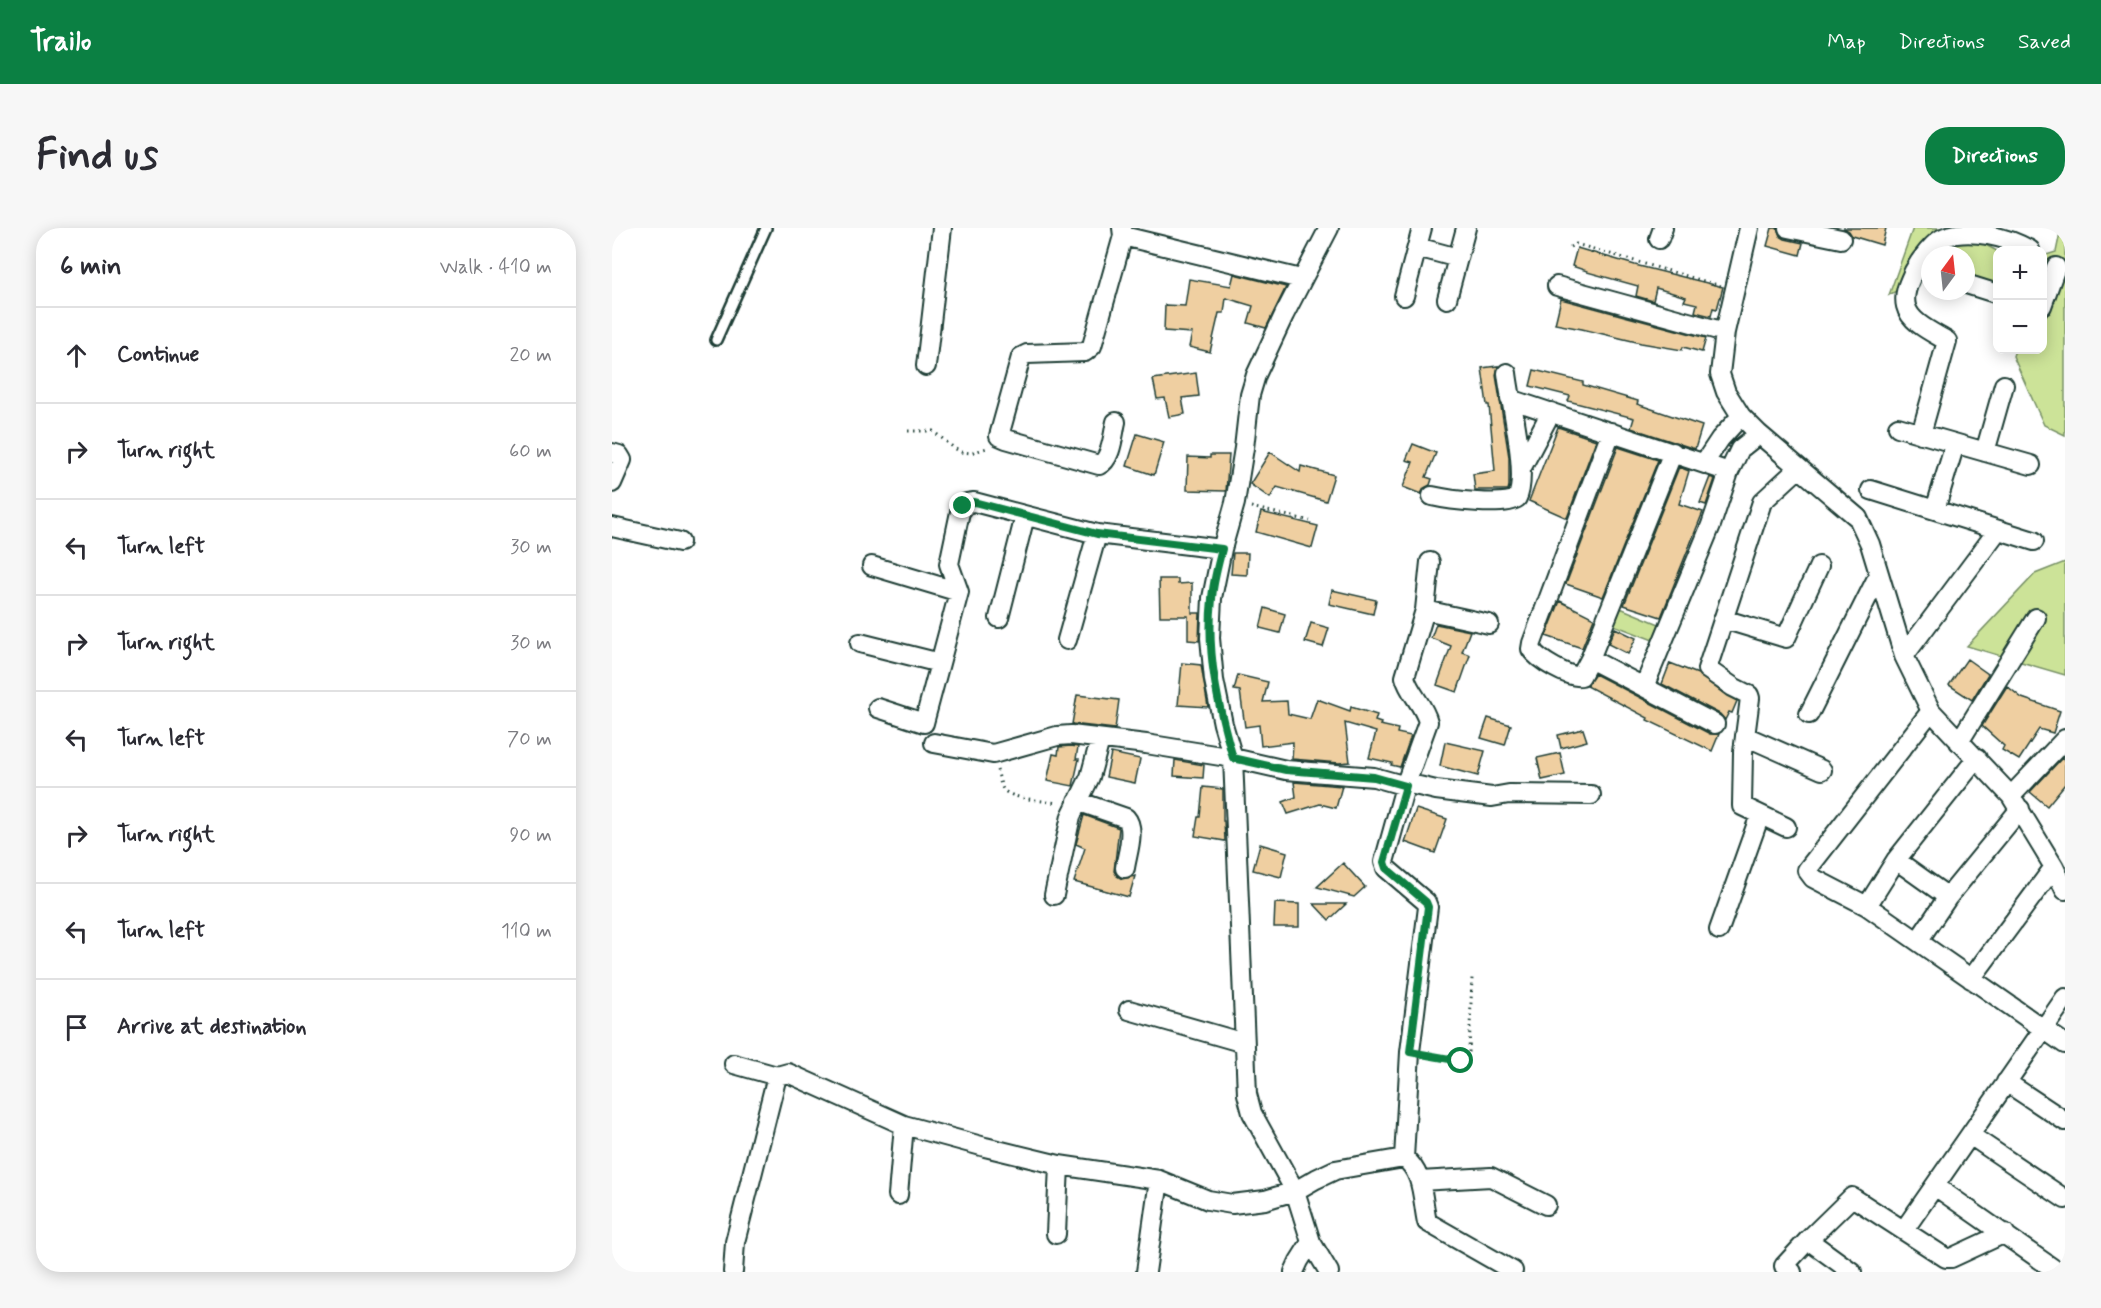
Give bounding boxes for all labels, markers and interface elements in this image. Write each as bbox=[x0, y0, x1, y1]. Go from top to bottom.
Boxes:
text: Trailo bbox=[30, 24, 91, 61]
text: Map bbox=[1827, 28, 1866, 56]
text: Directions bbox=[1899, 28, 1985, 56]
text: Saved bbox=[2018, 28, 2071, 56]
button: Directions bbox=[1925, 127, 2065, 185]
text: Find us bbox=[36, 129, 158, 184]
north arrow bbox=[1921, 246, 1975, 300]
map controls bbox=[1993, 246, 2047, 354]
button: + bbox=[1993, 246, 2047, 300]
text: 6 min bbox=[60, 250, 122, 284]
text: Walk · 410 m bbox=[440, 254, 552, 281]
button: − bbox=[1993, 300, 2047, 354]
icon: ahead bbox=[60, 339, 93, 372]
text: Continue bbox=[117, 341, 199, 369]
text: 20 m bbox=[509, 342, 552, 369]
icon: right bbox=[60, 435, 93, 468]
text: Turn right bbox=[117, 437, 215, 465]
text: 60 m bbox=[509, 438, 552, 465]
route end bbox=[949, 492, 975, 518]
icon: left bbox=[60, 531, 93, 564]
text: Turn left bbox=[117, 533, 205, 561]
text: 30 m bbox=[510, 534, 552, 561]
icon: right bbox=[60, 627, 93, 660]
text: Turn right bbox=[117, 629, 215, 657]
text: 30 m bbox=[510, 630, 552, 657]
icon: left bbox=[60, 723, 93, 756]
text: Turn left bbox=[117, 725, 205, 753]
text: 70 m bbox=[507, 726, 552, 753]
icon: right bbox=[60, 819, 93, 852]
text: Turn right bbox=[117, 821, 215, 849]
text: 90 m bbox=[509, 822, 552, 849]
icon: left bbox=[60, 915, 93, 948]
text: Turn left bbox=[117, 917, 205, 945]
text: 110 m bbox=[501, 918, 552, 945]
icon: arrive bbox=[60, 1011, 93, 1044]
text: Arrive at destination bbox=[117, 1013, 307, 1041]
route start bbox=[1447, 1047, 1473, 1073]

